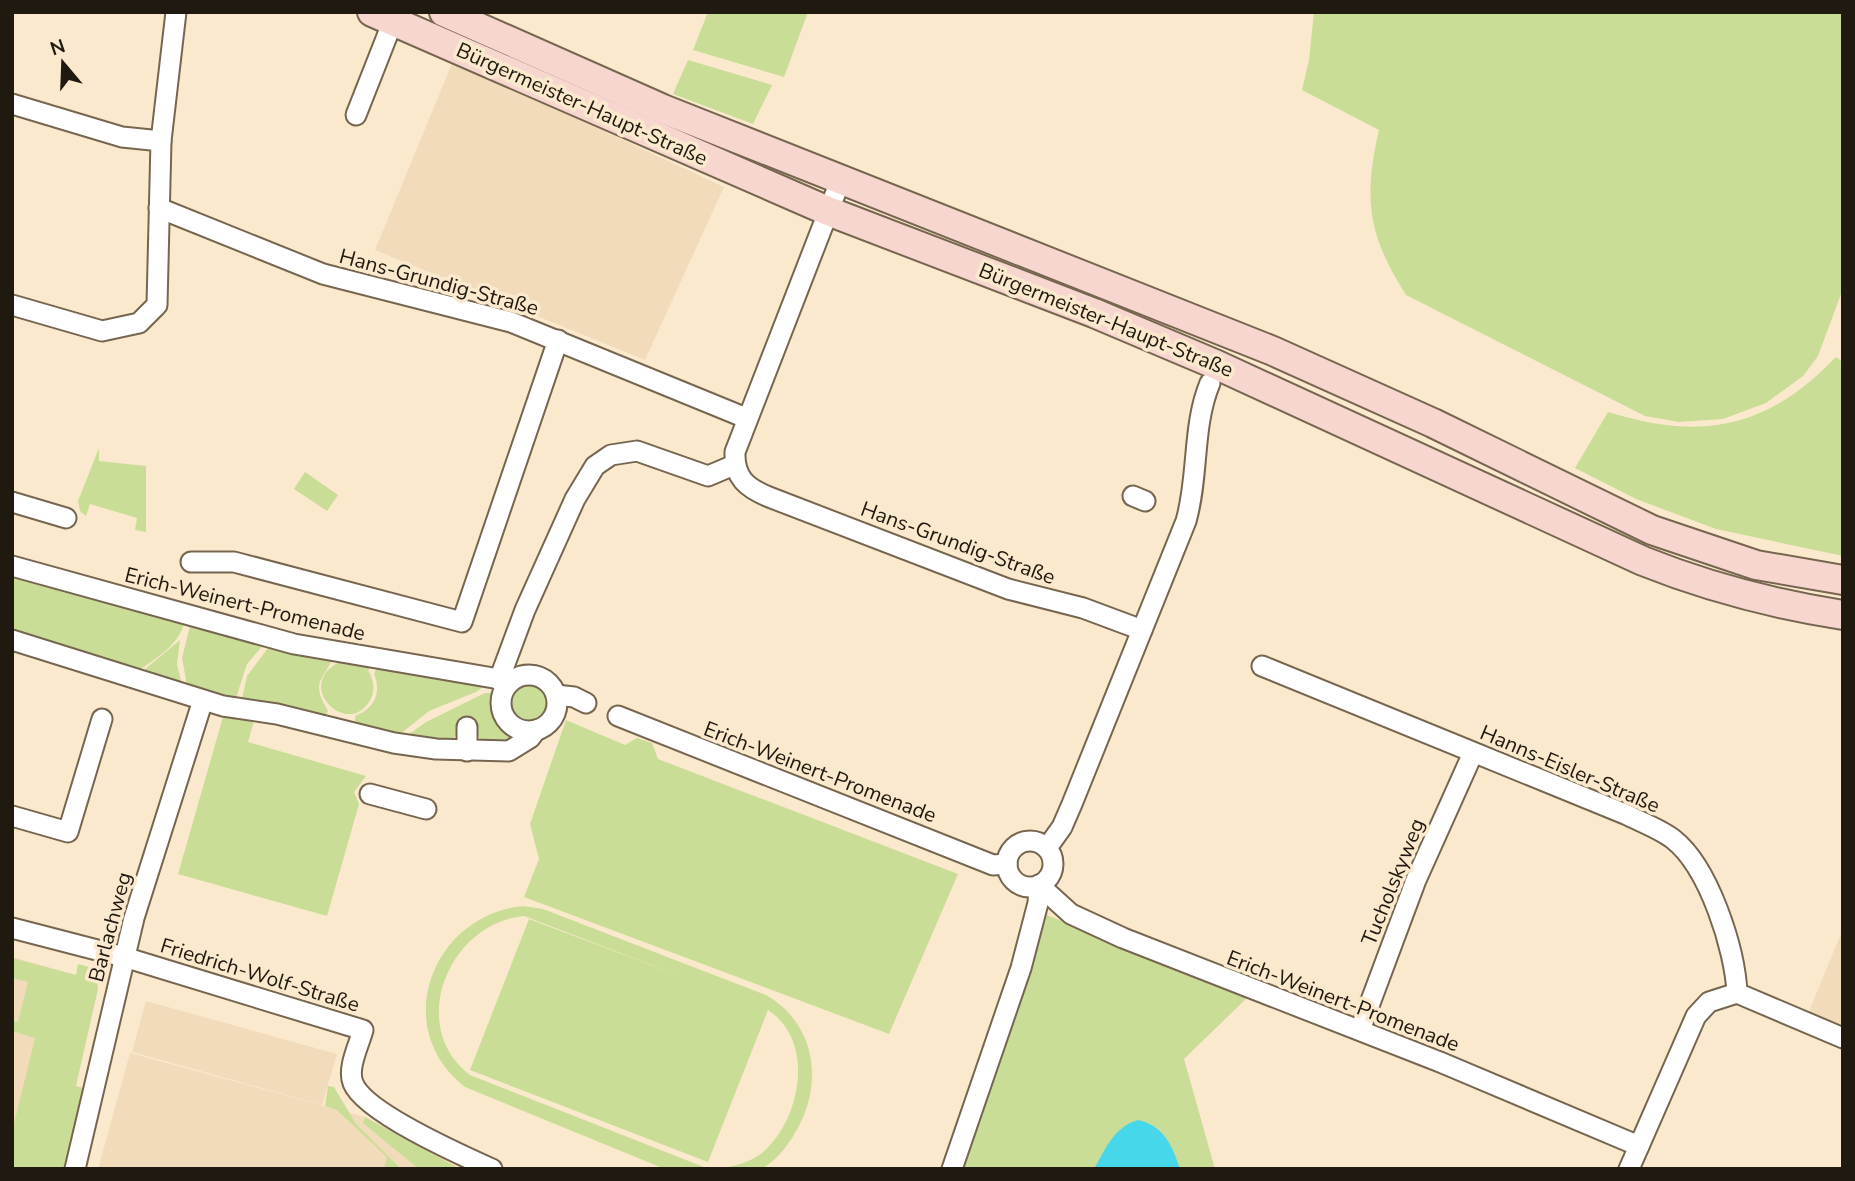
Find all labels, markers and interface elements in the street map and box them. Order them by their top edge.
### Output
north arrow [28,28,98,98]
text: N [47,33,69,62]
street label: Bürgermeister-Haupt-Straße [452,36,712,172]
street label: Hans-Grundig-Straße [336,242,542,322]
street label: Bürgermeister-Haupt-Straße [975,256,1237,384]
street label: Hans-Grundig-Straße [857,495,1059,591]
street label: Erich-Weinert-Promenade [122,561,368,647]
street label: Erich-Weinert-Promenade [700,715,940,829]
street label: Hanns-Eisler-Straße [1476,718,1664,820]
street label: Tucholskyweg [1355,814,1431,950]
street label: Barlachweg [82,869,138,985]
street label: Friedrich-Wolf-Straße [157,931,363,1019]
street label: Erich-Weinert-Promenade [1223,944,1463,1058]

